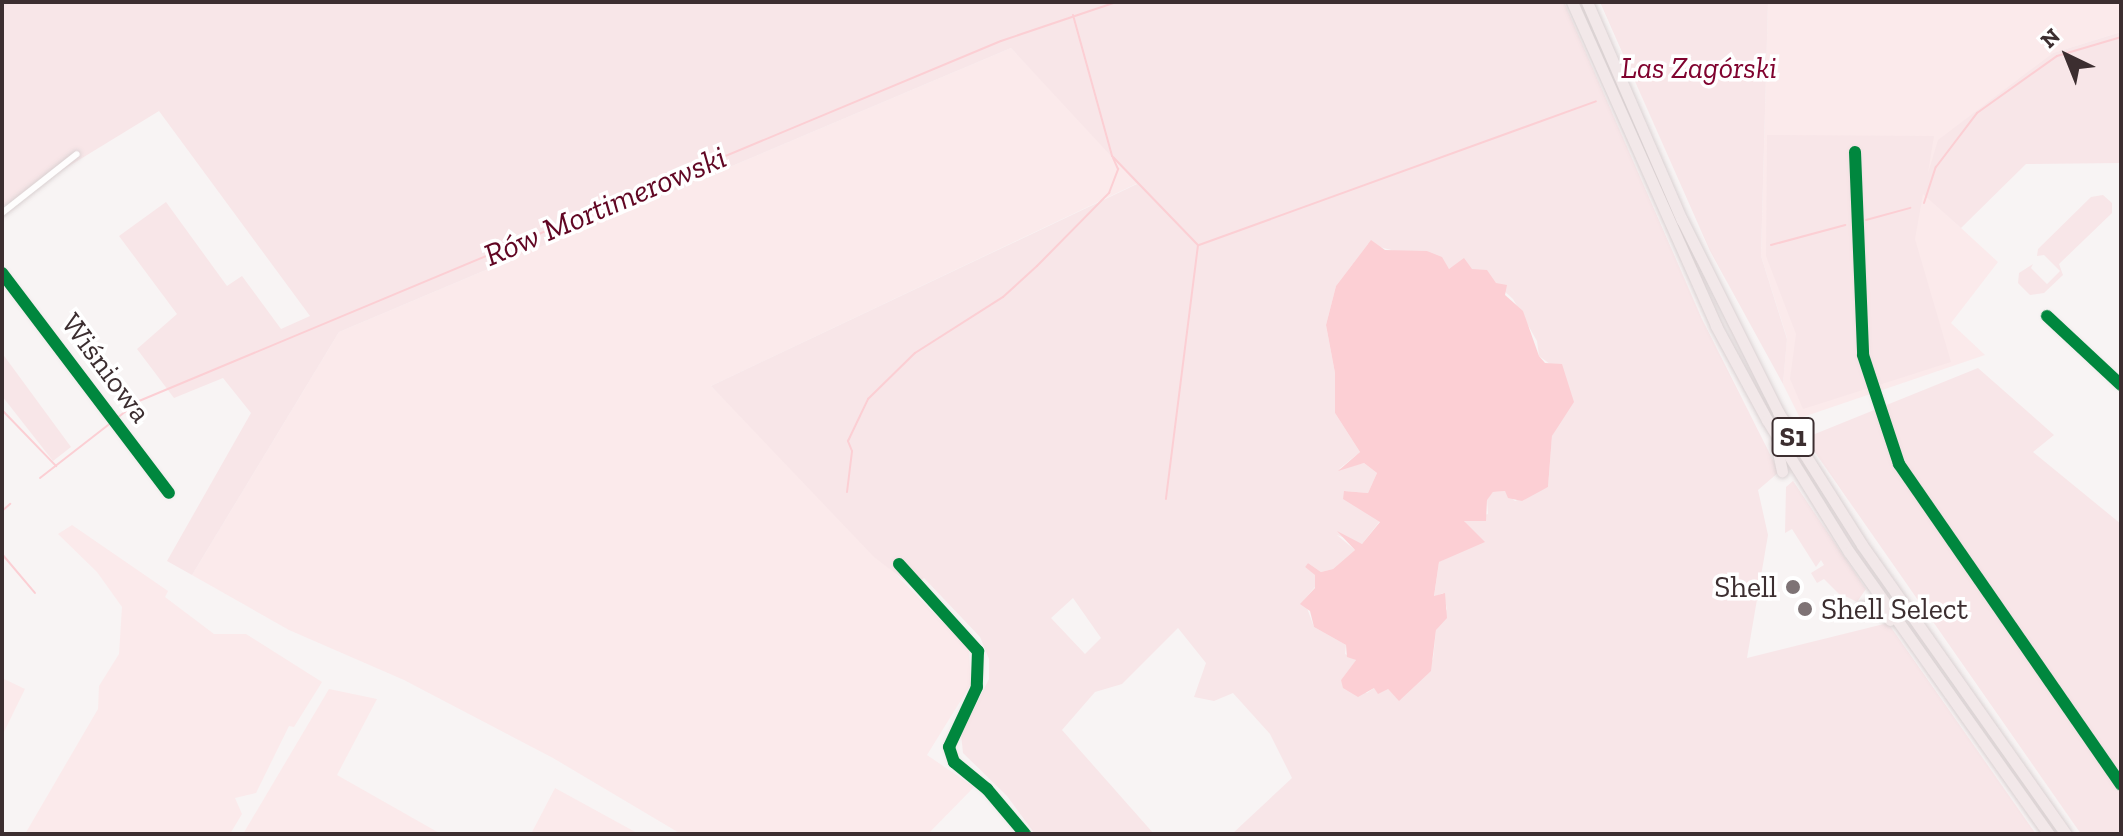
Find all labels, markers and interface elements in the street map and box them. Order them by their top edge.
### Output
north arrow [2027,16,2107,96]
text: N [2035,23,2066,54]
park label: Las Zagórski [1621,50,1777,86]
water label: Rów Mortimerowski [478,138,732,274]
street label: Wiśniowa [53,306,159,430]
road number: S1 [1771,413,1815,461]
place label: Shell [1714,569,1777,605]
marker: Shell [1784,578,1802,596]
place label: Shell Select [1821,591,1968,627]
marker: Shell Select [1796,600,1814,618]

